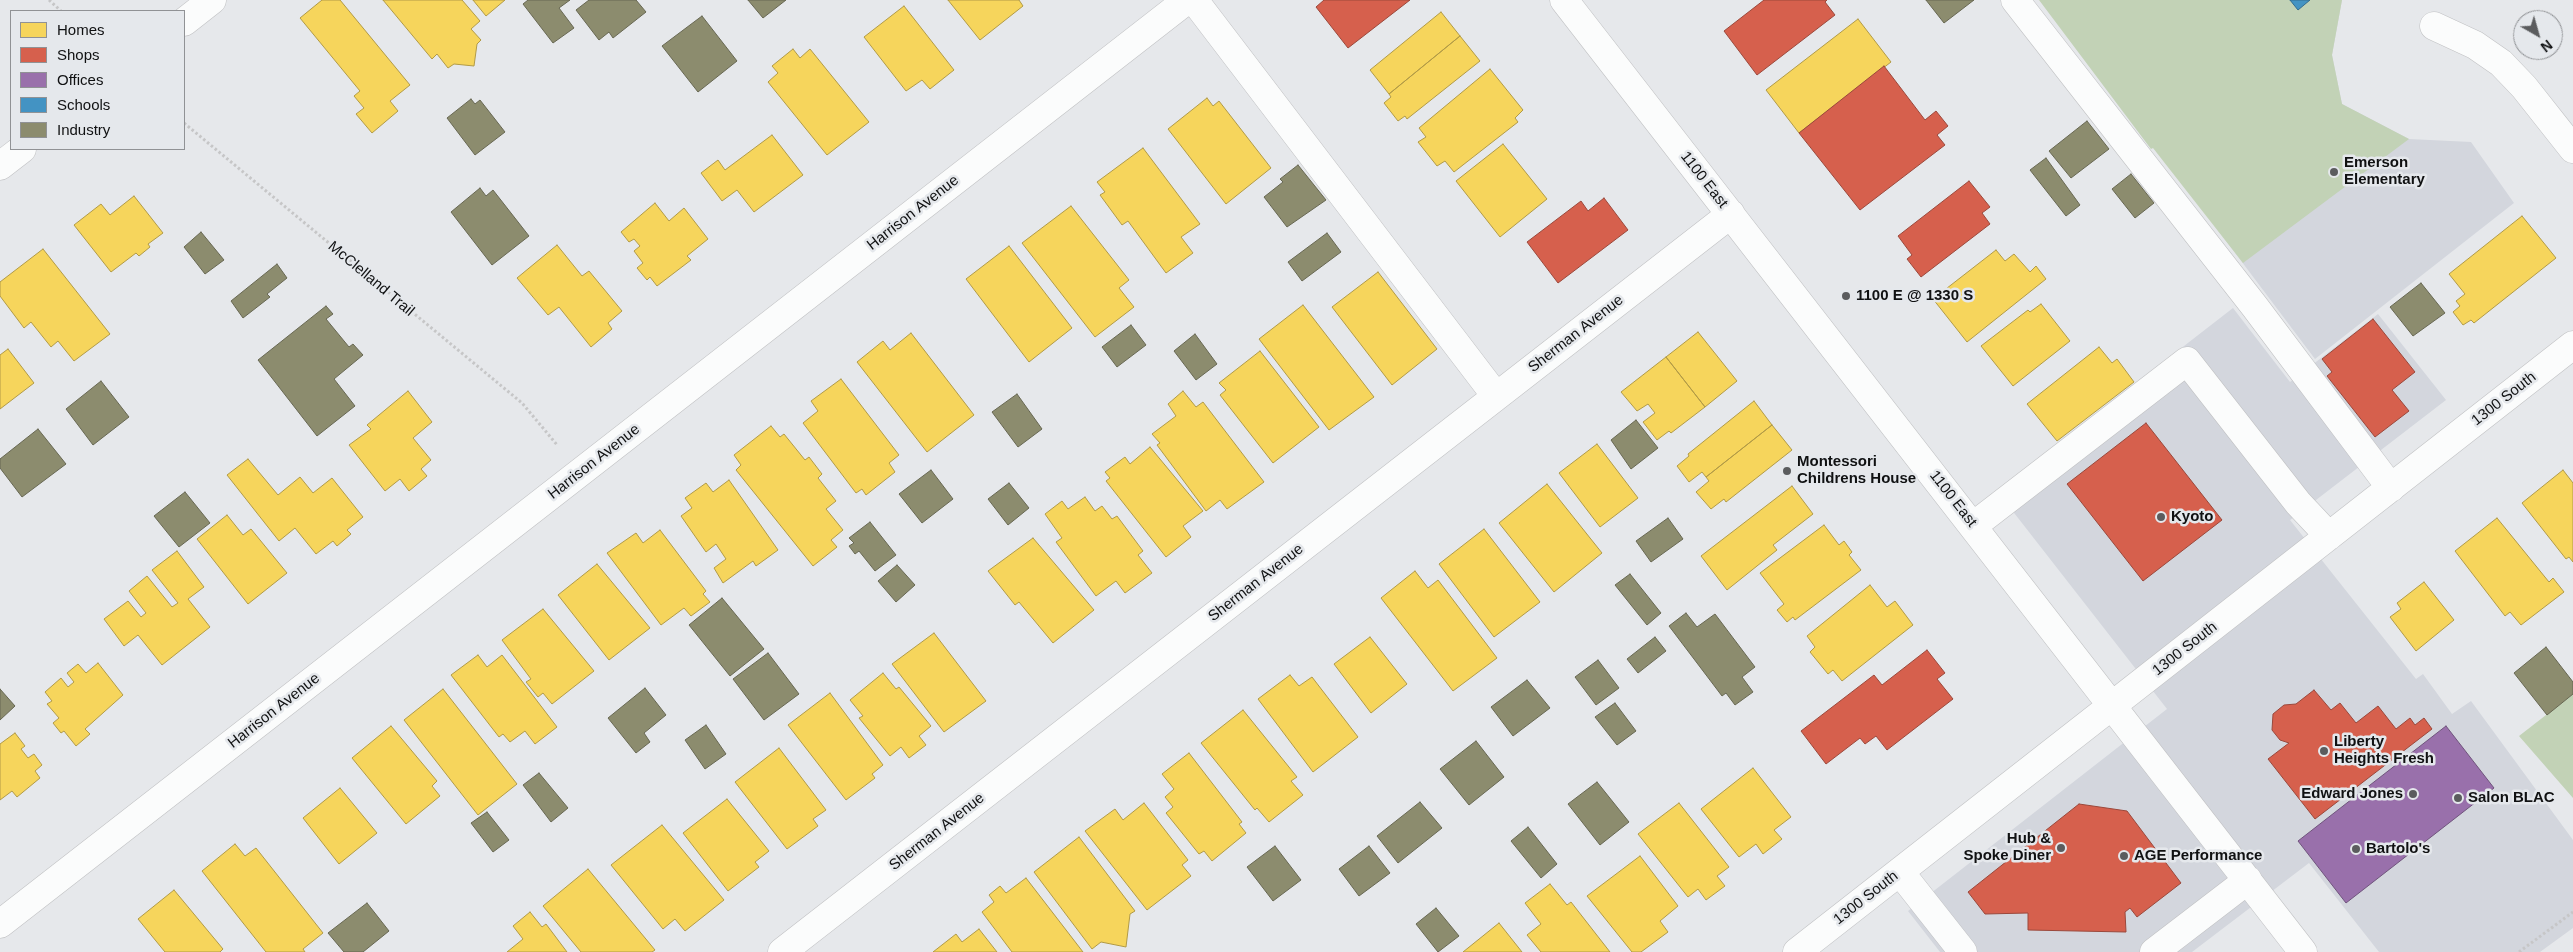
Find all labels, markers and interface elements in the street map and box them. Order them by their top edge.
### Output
legend [10,10,185,150]
north arrow [2513,10,2563,60]
text: Homes [57,21,105,38]
text: N [2538,37,2556,55]
text: Shops [57,46,100,63]
text: Offices [57,71,103,88]
text: Schools [57,96,110,113]
text: Industry [57,121,110,138]
street label: 1100 East [1676,148,1732,212]
place label: Emerson Elementary [2344,154,2425,189]
marker: Emerson Elementary [2328,166,2340,178]
street label: Harrison Avenue [864,172,962,254]
street label: McClelland Trail [324,238,418,320]
place label: 1100 E @ 1330 S [1856,287,1973,305]
marker: 1100 E @ 1330 S [1840,290,1852,302]
street label: Sherman Avenue [1525,291,1627,377]
street label: 1300 South [2468,368,2540,430]
street label: Harrison Avenue [545,421,643,503]
place label: Montessori Childrens House [1797,453,1916,488]
marker: Montessori Childrens House [1781,465,1793,477]
street label: 1100 East [1925,467,1981,531]
place label: Kyoto [2171,508,2213,526]
marker: Kyoto [2155,511,2167,523]
street label: Sherman Avenue [1205,540,1307,626]
street label: 1300 South [2149,618,2221,680]
street label: Harrison Avenue [225,670,323,752]
place label: Liberty Heights Fresh [2334,733,2434,768]
marker: Liberty Heights Fresh [2318,745,2330,757]
place label: Edward Jones [2301,785,2403,803]
marker: Edward Jones [2407,788,2419,800]
street label: Sherman Avenue [886,789,988,875]
place label: Salon BLAC [2468,789,2555,807]
marker: Salon BLAC [2452,792,2464,804]
place label: Hub & Spoke Diner [1963,830,2051,865]
place label: Bartolo's [2366,840,2430,858]
marker: Hub & Spoke Diner [2055,842,2067,854]
marker: Bartolo's [2350,843,2362,855]
place label: AGE Performance [2134,847,2262,865]
marker: AGE Performance [2118,850,2130,862]
street label: 1300 South [1830,867,1902,929]

